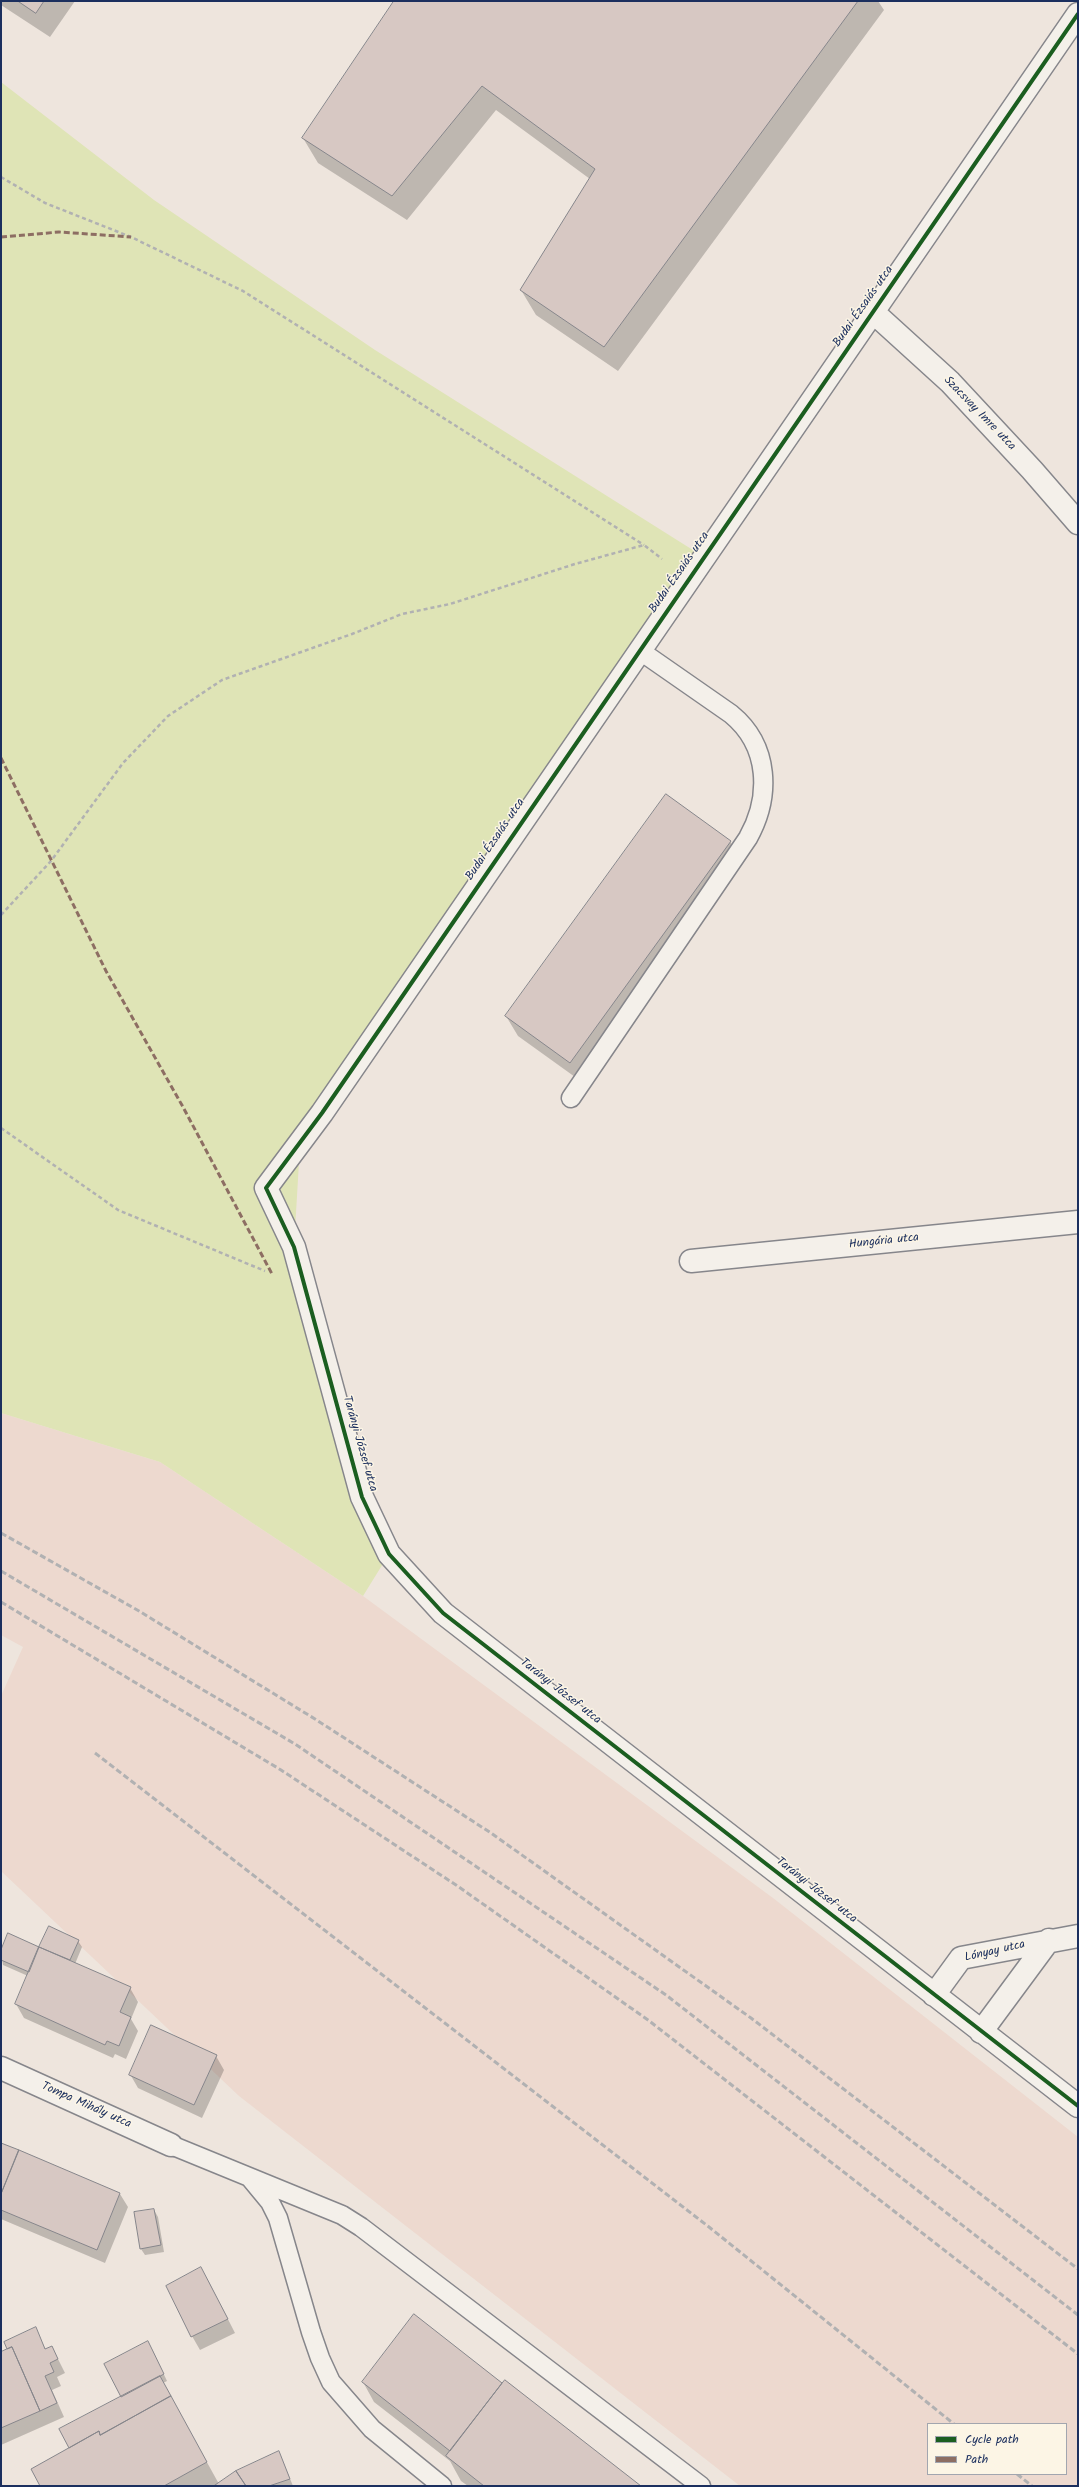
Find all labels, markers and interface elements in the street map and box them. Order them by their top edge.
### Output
street label: Budai Ézsaiás utca [831,264,897,350]
street label: Szacsvay Imre utca [940,374,1018,454]
street label: Budai Ézsaiás utca [647,530,713,616]
street label: Budai Ézsaiás utca [463,796,529,884]
street label: Hungária utca [848,1231,920,1253]
street label: Tarányi József utca [338,1394,380,1494]
street label: Tarányi József utca [517,1656,603,1728]
street label: Tarányi József utca [773,1855,859,1927]
street label: Lónyay utca [963,1938,1027,1966]
street label: Tompa Mihály utca [39,2080,133,2132]
legend [927,2423,1067,2475]
text: Cycle path [965,2430,1019,2449]
text: Path [965,2450,988,2469]

